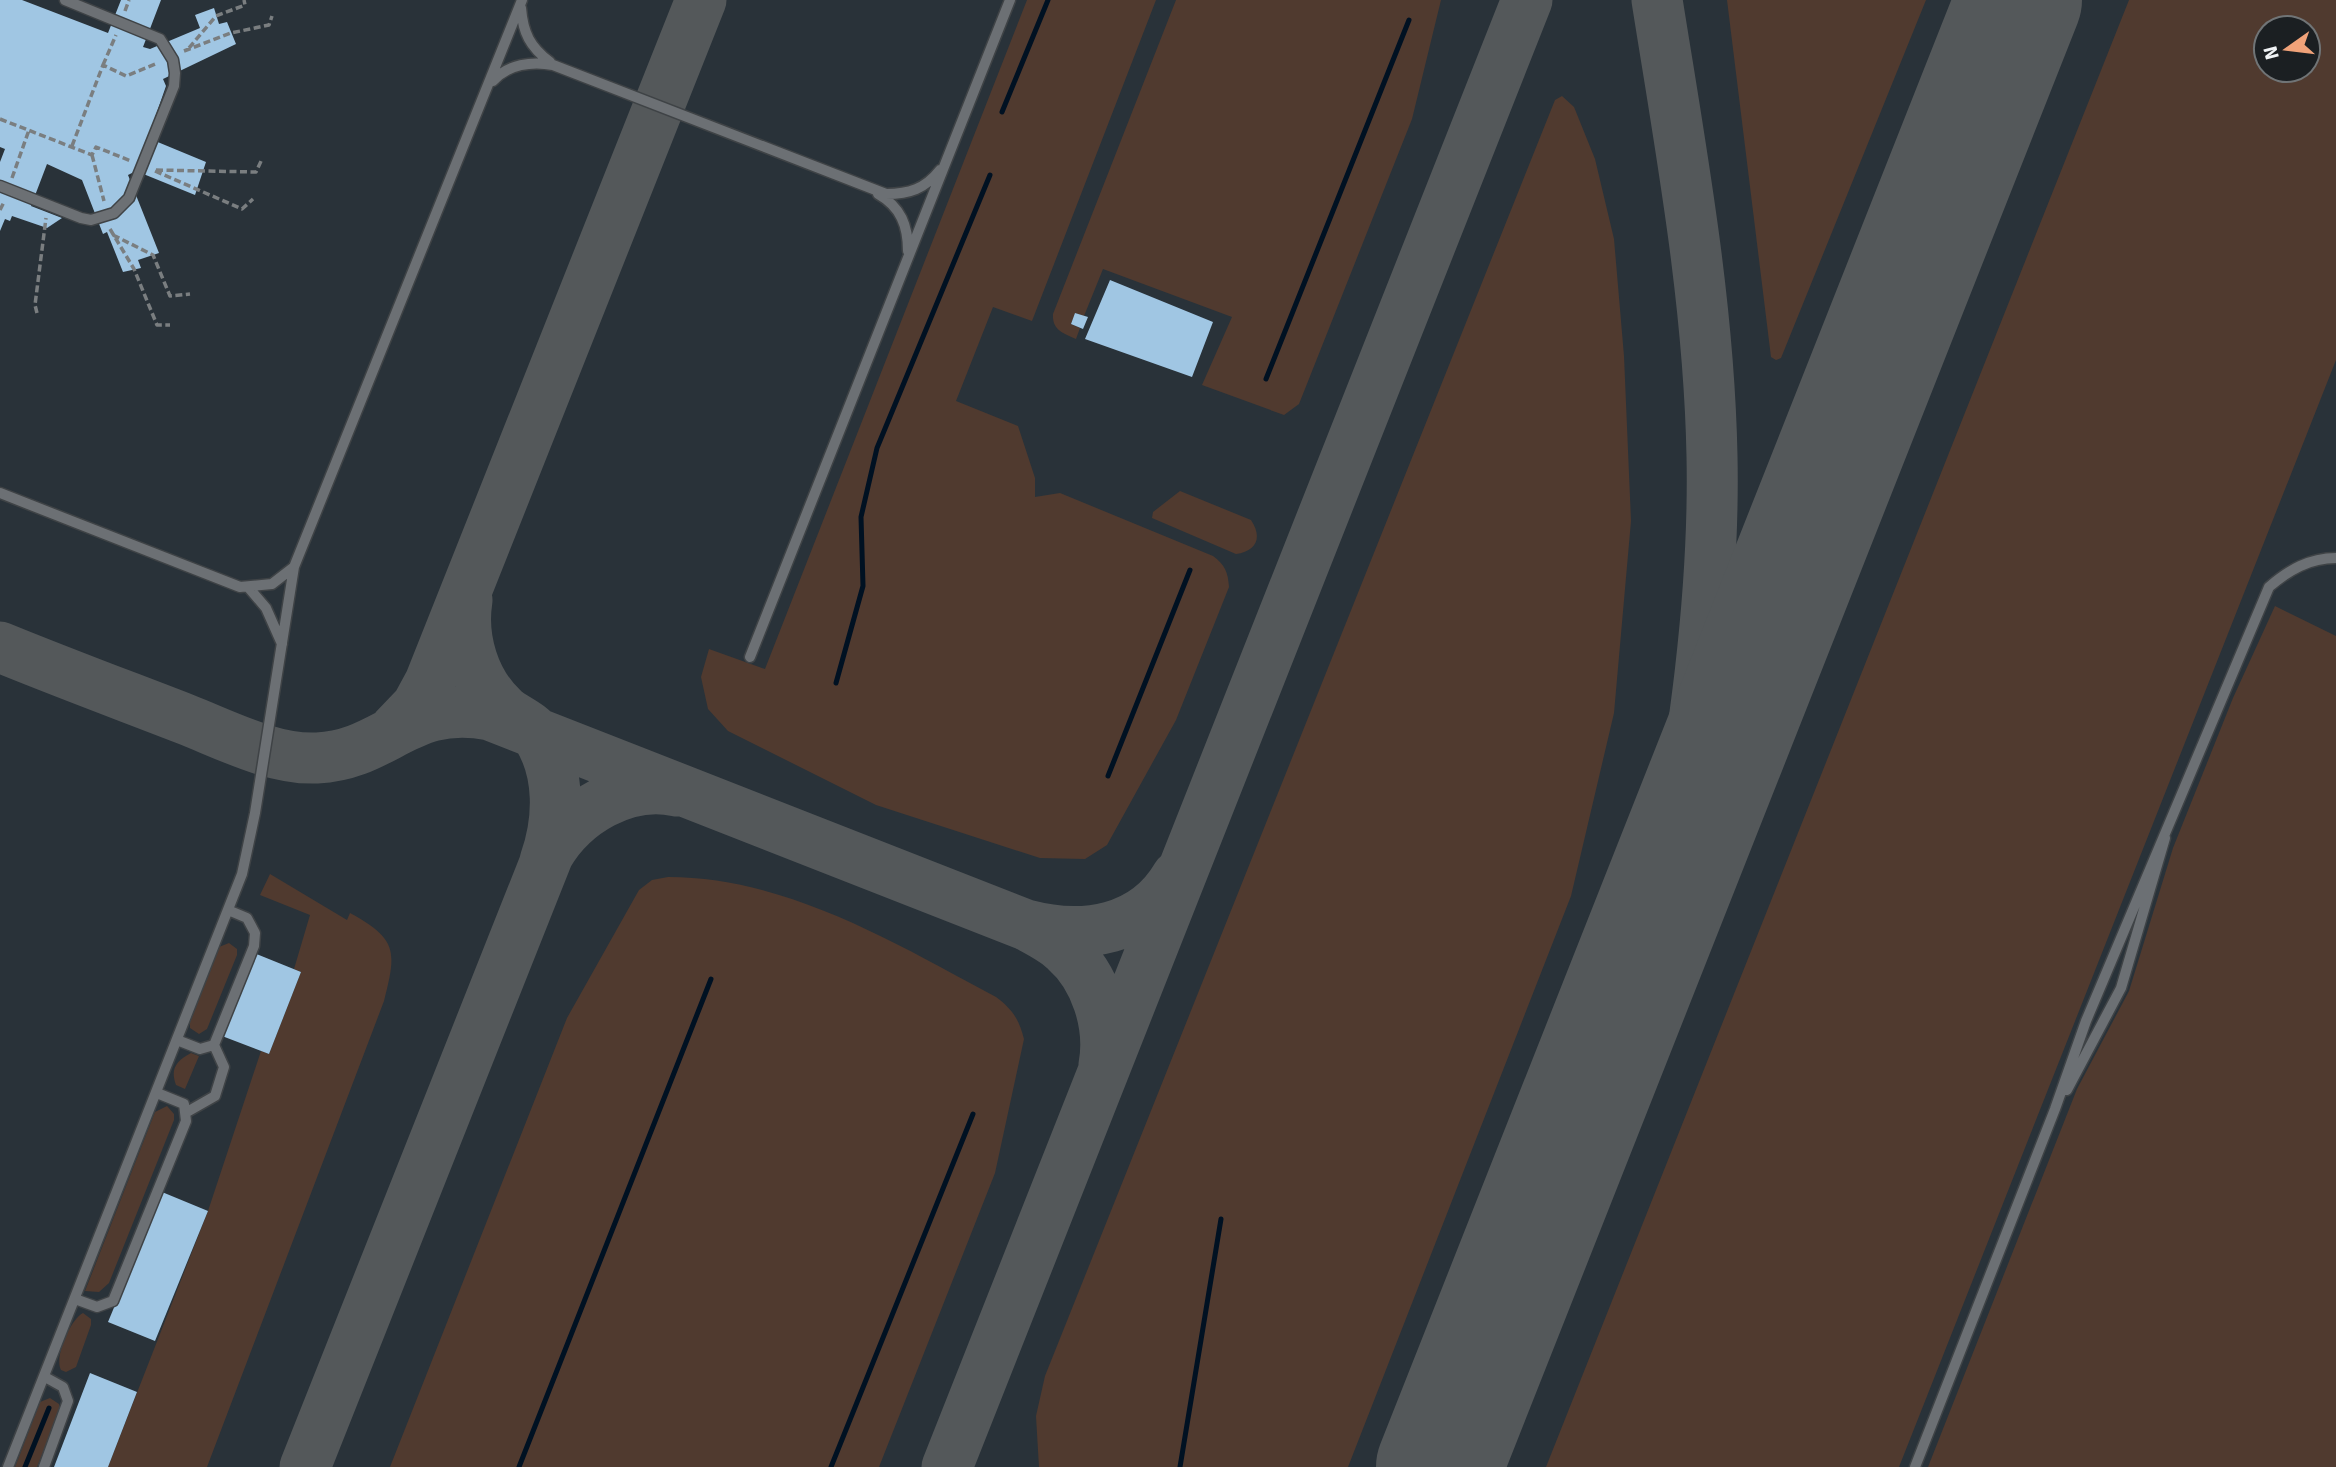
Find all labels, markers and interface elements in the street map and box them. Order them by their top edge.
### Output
north arrow [2252,14,2322,84]
text: N [2258,44,2285,62]

